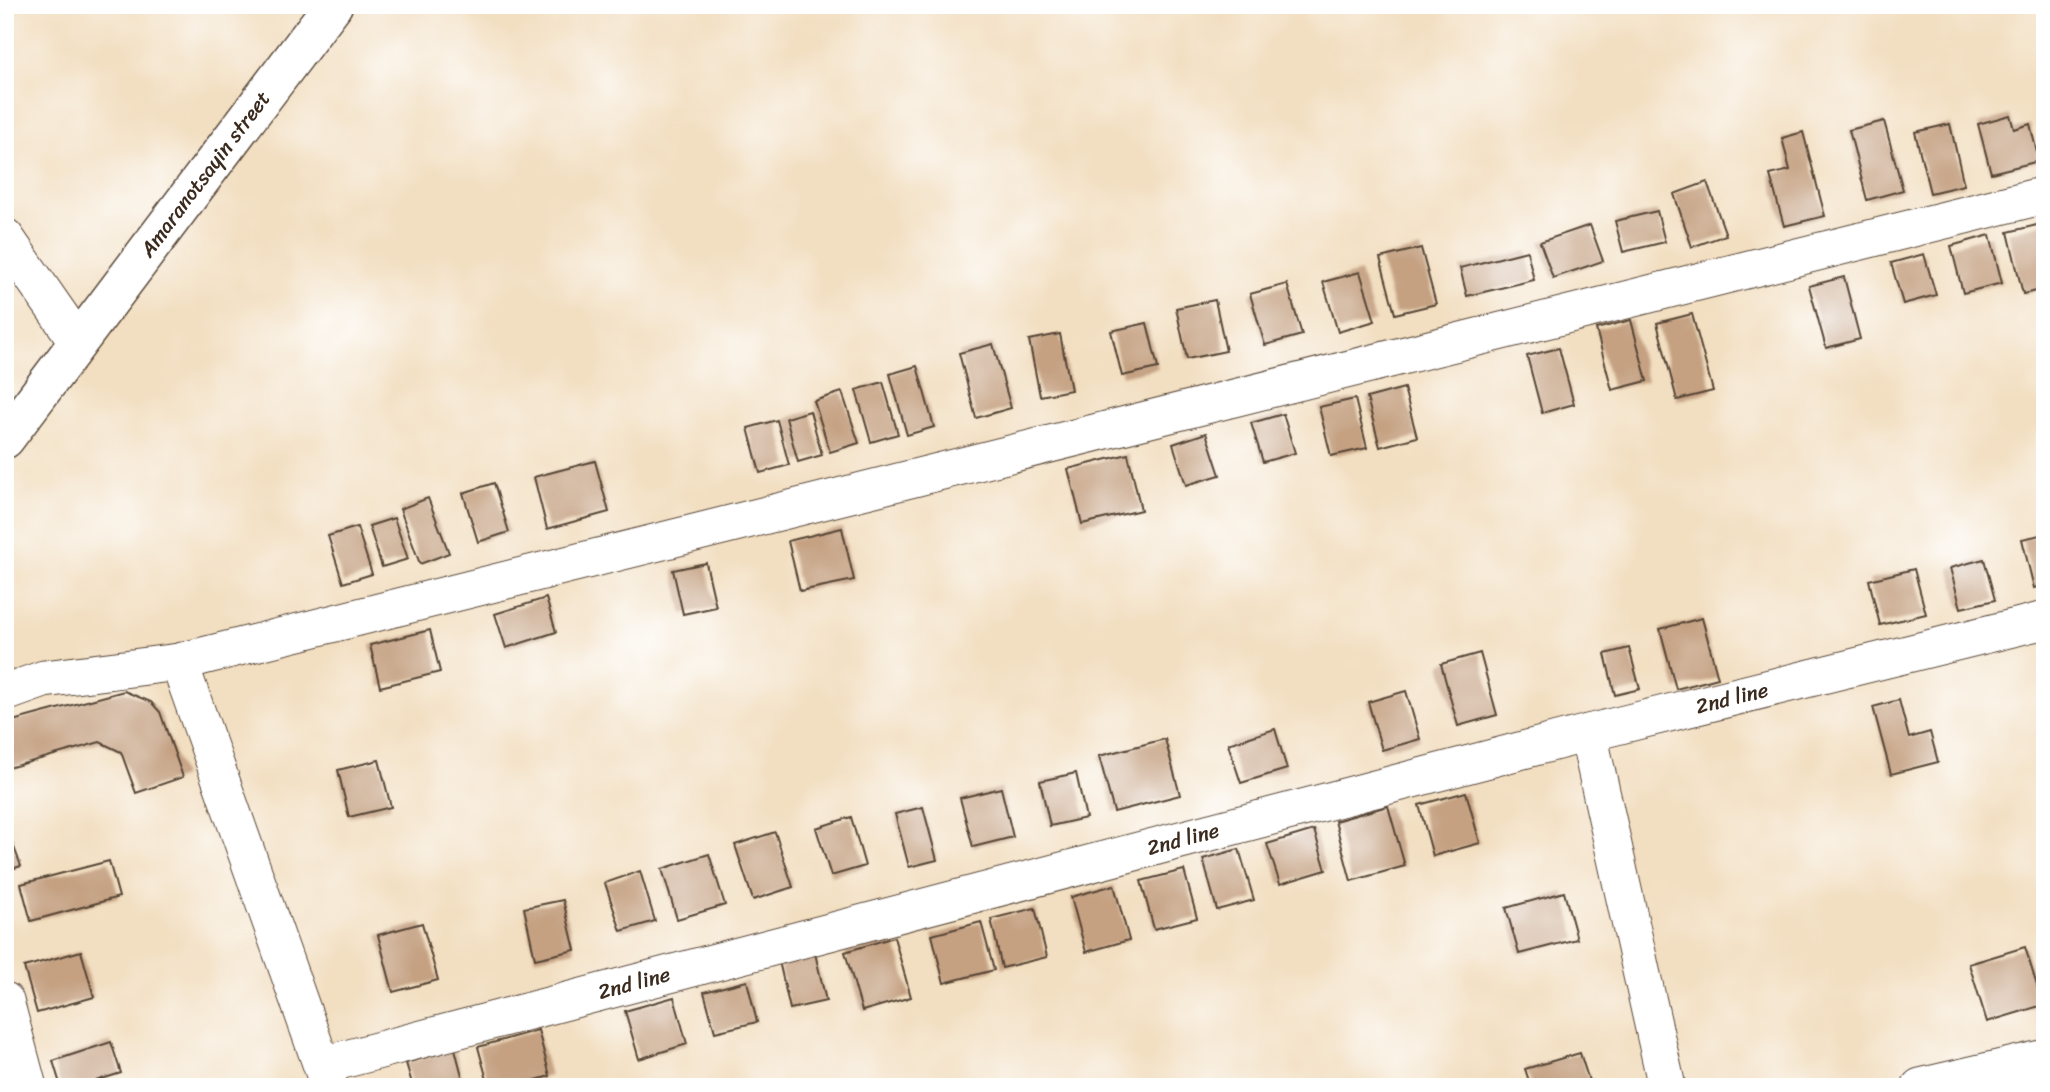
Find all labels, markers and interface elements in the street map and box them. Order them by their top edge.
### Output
street label: Amaranotsayin street [129,82,281,266]
street label: 2nd line [1692,671,1773,725]
street label: 2nd line [1142,811,1224,867]
street label: 2nd line [593,955,675,1011]

